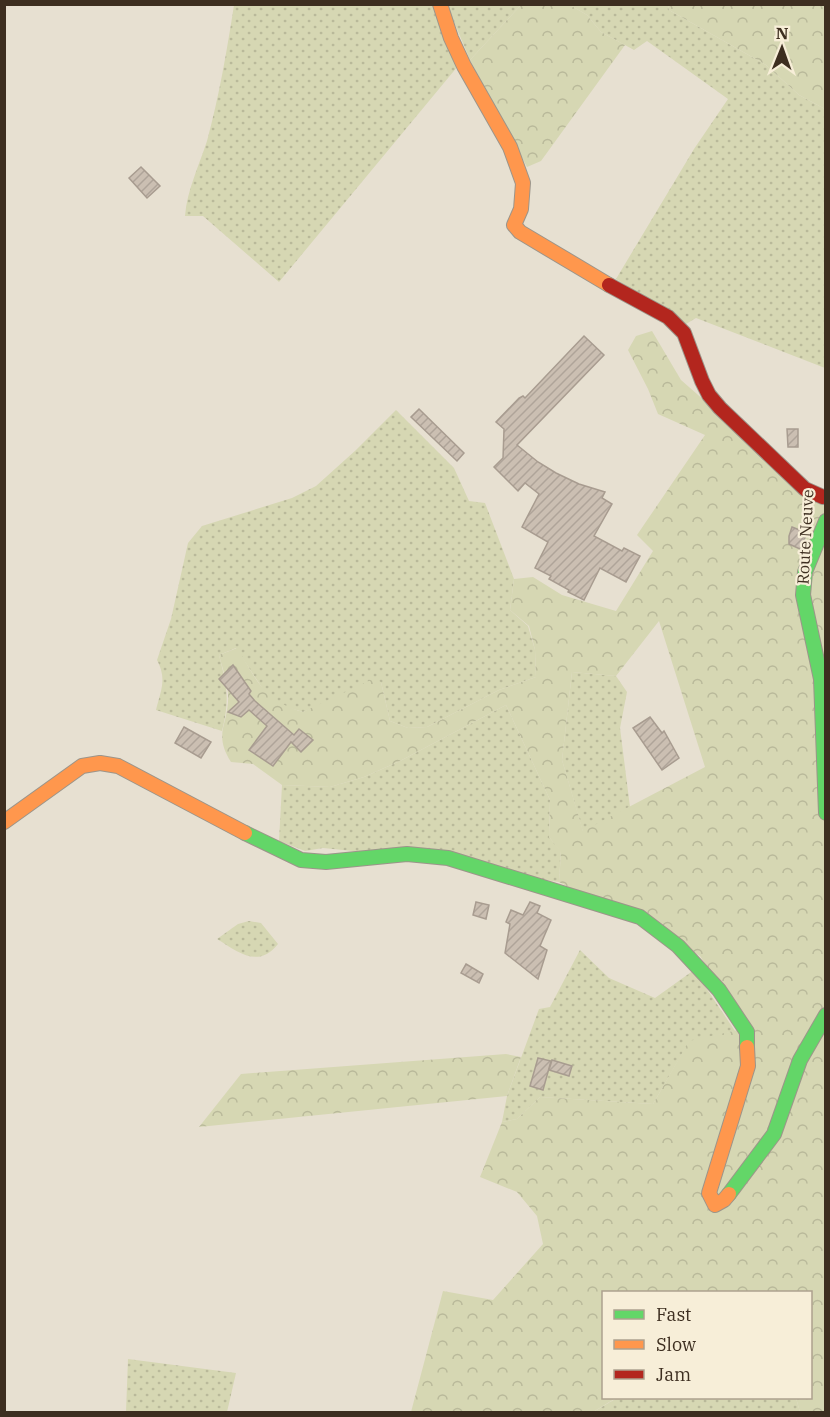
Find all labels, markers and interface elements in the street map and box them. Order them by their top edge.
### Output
north arrow [752,18,812,78]
text: N [776,23,789,43]
street label: Route Neuve [793,489,817,585]
legend [602,1291,812,1399]
text: Fast [656,1303,691,1326]
text: Slow [656,1333,696,1356]
text: Jam [656,1363,691,1386]

